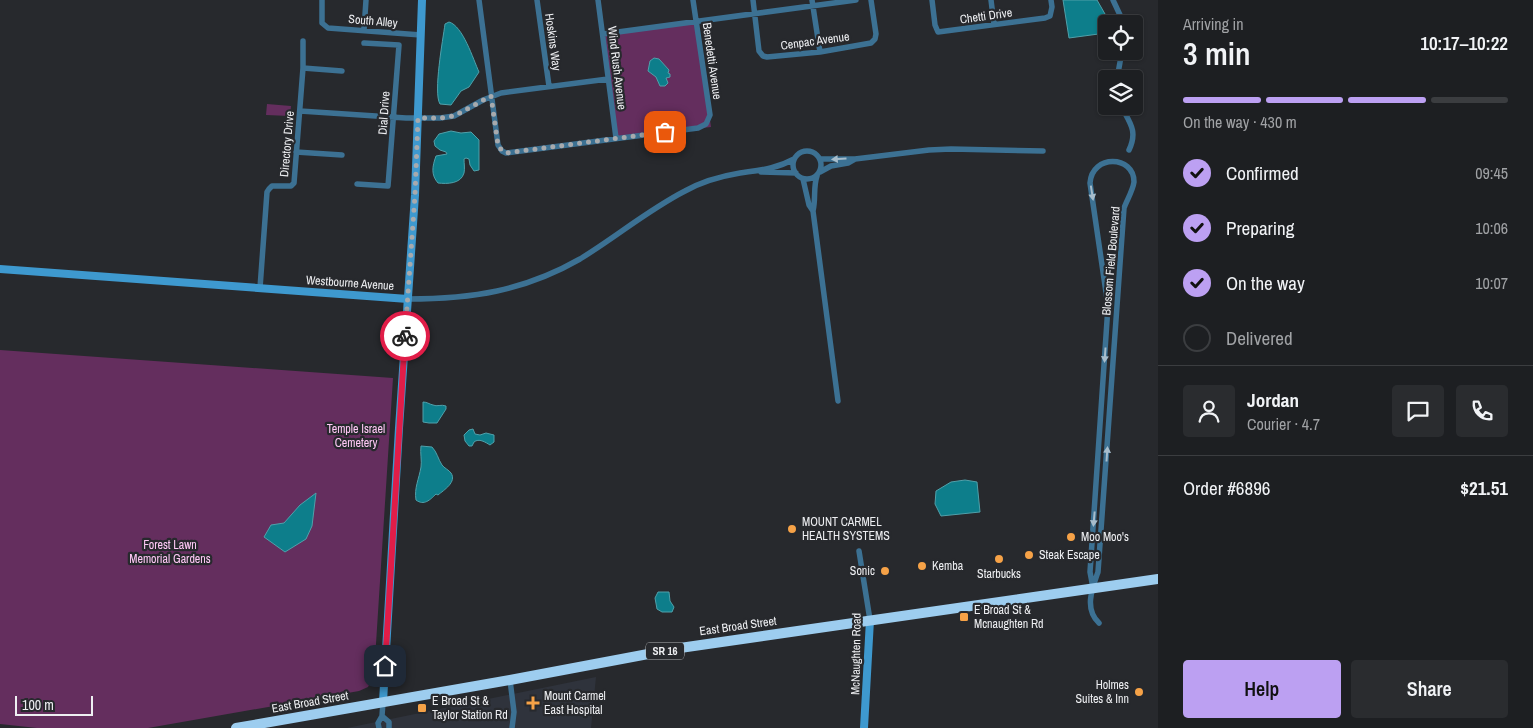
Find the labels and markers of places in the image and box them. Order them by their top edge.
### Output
pin [644,111,686,153]
place label: MOUNT CARMEL HEALTH SYSTEMS [802,514,890,544]
marker: MOUNT CARMEL HEALTH SYSTEMS [786,523,798,535]
place label: Moo Moo's [1081,529,1129,545]
marker: Moo Moo's [1065,531,1077,543]
place label: Steak Escape [1039,547,1100,563]
marker: Steak Escape [1023,549,1035,561]
marker: Starbucks [993,553,1005,565]
place label: Kemba [932,558,964,574]
marker: Kemba [916,560,928,572]
place label: Sonic [850,563,875,579]
marker: Sonic [879,565,891,577]
place label: Starbucks [977,566,1021,582]
place label: E Broad St & Mcnaughten Rd [974,602,1043,632]
marker: E Broad St & Mcnaughten Rd [958,611,970,623]
pin [364,645,406,687]
place label: Holmes Suites & Inn [1075,677,1129,707]
marker: Holmes Suites & Inn [1133,686,1145,698]
place label: Mount Carmel East Hospital [544,688,606,718]
place label: E Broad St & Taylor Station Rd [432,693,508,723]
marker: Mount Carmel East Hospital [526,696,540,710]
marker: E Broad St & Taylor Station Rd [416,702,428,714]

